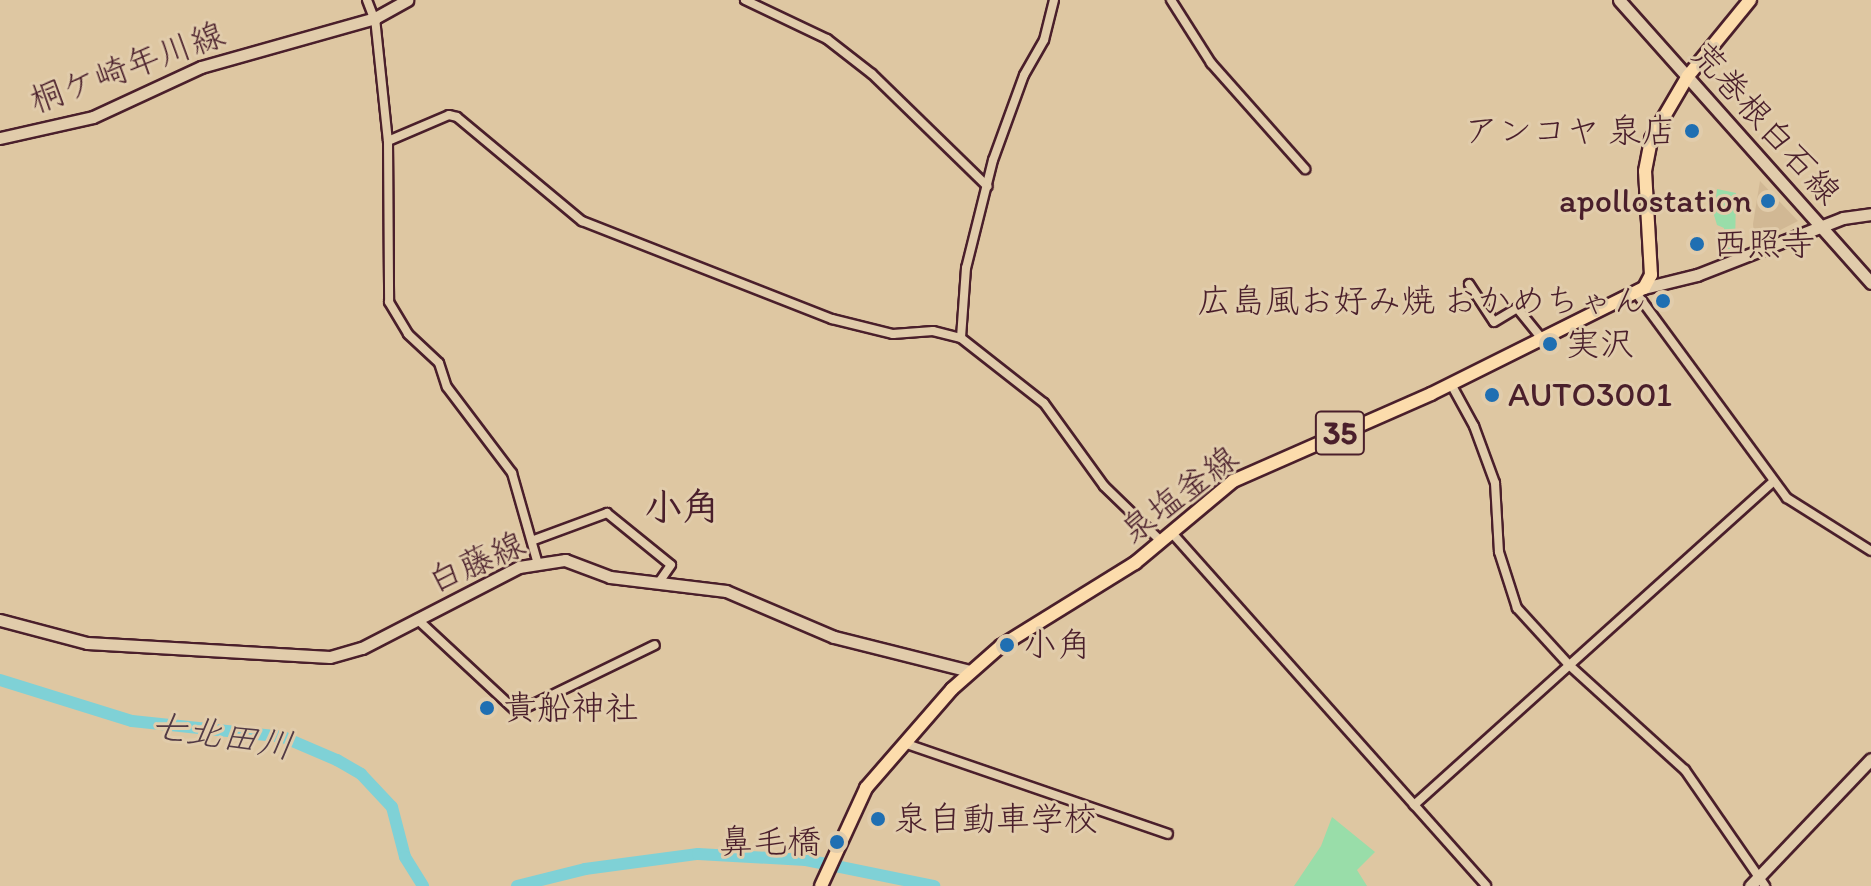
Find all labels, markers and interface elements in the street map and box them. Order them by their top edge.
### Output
street label: 桐ケ崎年川線 [24,13,230,121]
street label: 荒巻根白石線 [1683,34,1849,212]
place label: アンコヤ 泉店 [1464,111,1676,151]
marker: アンコヤ 泉店 [1683,122,1701,140]
place label: apollostation [1559,181,1752,221]
marker: apollostation [1759,192,1777,210]
place label: 西照寺 [1713,224,1815,264]
marker: 西照寺 [1688,235,1706,253]
place label: 広島風お好み焼 おかめちゃん [1197,281,1647,321]
marker: 広島風お好み焼 おかめちゃん [1654,292,1672,310]
place label: 実沢 [1566,324,1634,364]
marker: 実沢 [1541,335,1559,353]
place label: AUTO3001 [1508,375,1672,415]
marker: AUTO3001 [1483,386,1501,404]
road number: 35 [1314,405,1366,461]
street label: 泉塩釜線 [1112,437,1246,551]
district label: 小角 [644,485,720,531]
street label: 白藤線 [421,523,531,601]
place label: 小角 [1023,625,1091,665]
marker: 小角 [998,636,1016,654]
place label: 貴船神社 [503,688,639,728]
marker: 貴船神社 [478,699,496,717]
water label: 七北田川 [148,702,296,768]
place label: 泉自動車学校 [894,799,1098,839]
marker: 泉自動車学校 [869,810,887,828]
place label: 鼻毛橋 [719,822,821,862]
marker: 鼻毛橋 [828,833,846,851]

